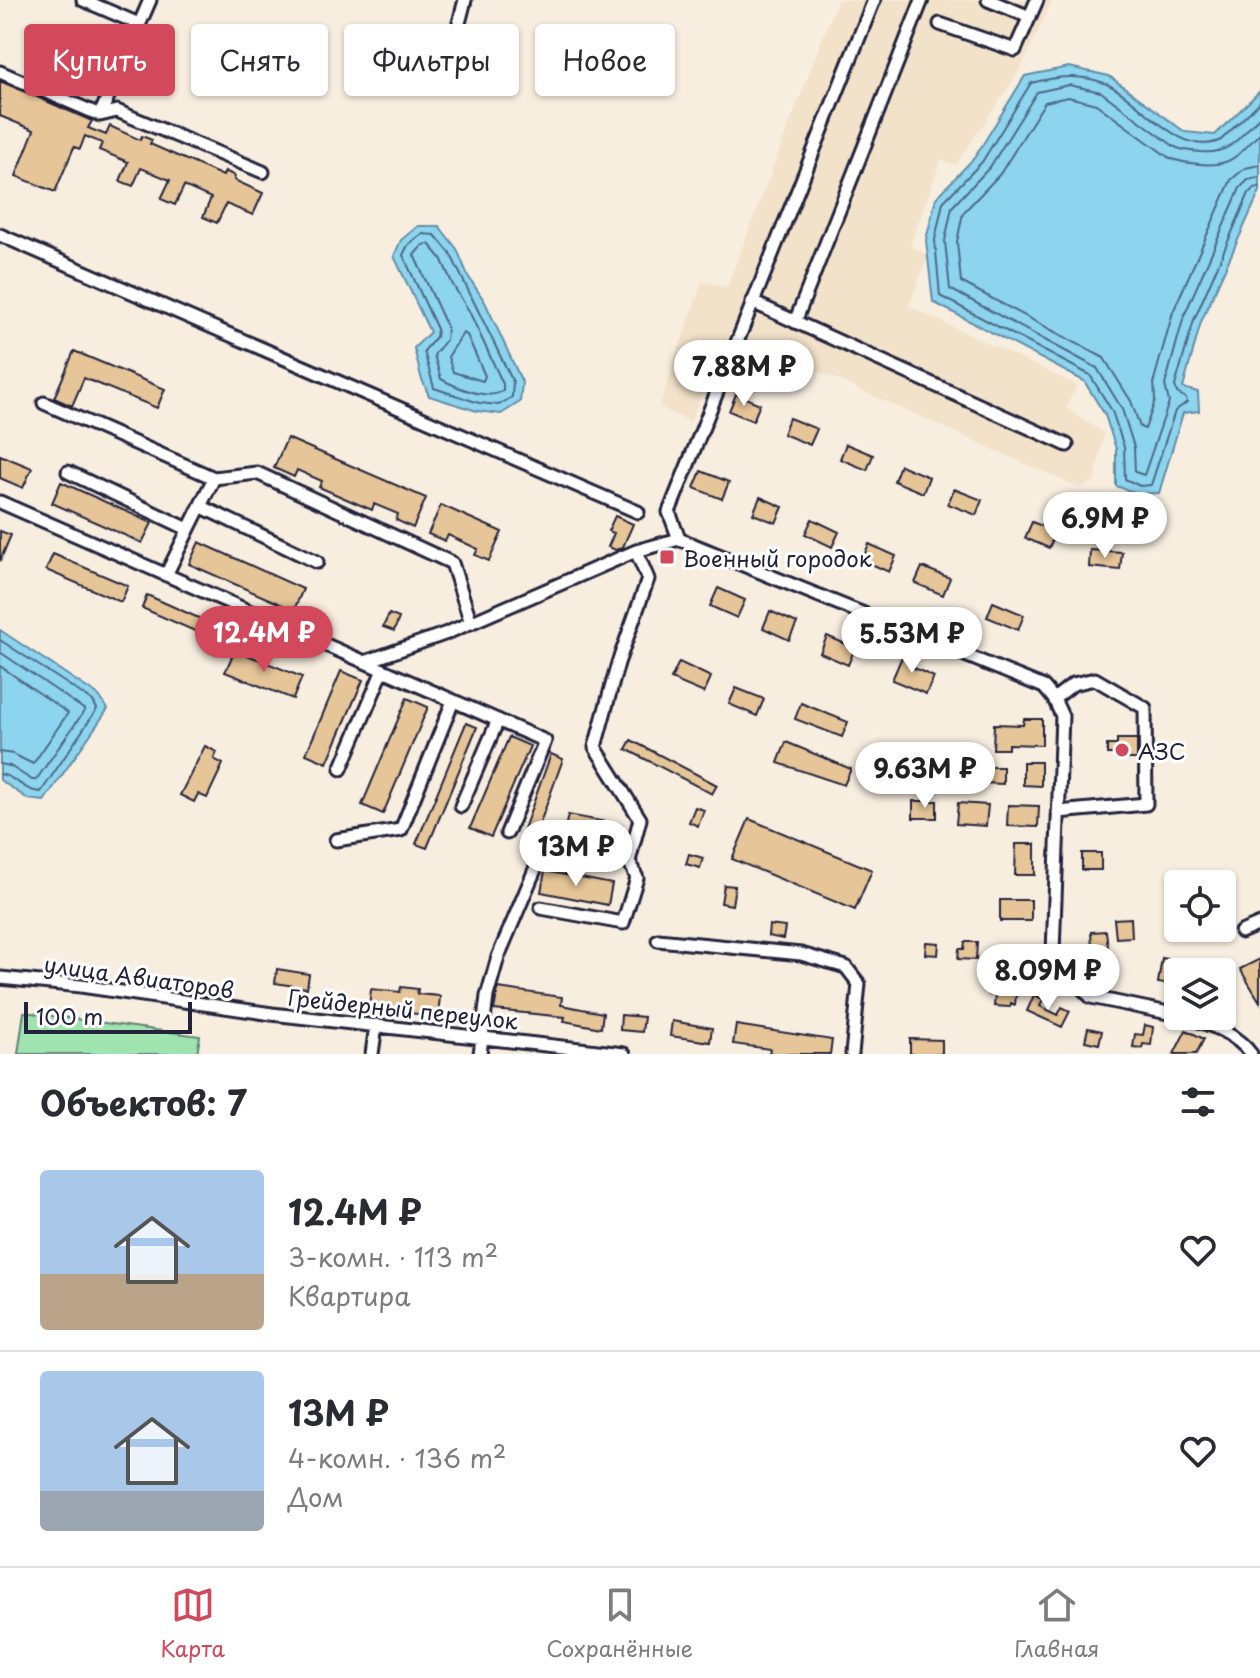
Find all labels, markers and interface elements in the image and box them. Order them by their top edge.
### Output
chip: Купить [24,24,175,96]
chip: Снять [191,24,328,96]
chip: Фильтры [344,24,519,96]
chip: Новое [535,24,675,96]
pin: 7.88M ₽ [670,340,818,408]
text: 7.88M ₽ [692,346,796,385]
pin: 6.9M ₽ [1040,492,1170,560]
text: 6.9M ₽ [1061,498,1149,537]
place label: Военный городок [683,541,873,574]
marker: Военный городок [658,548,676,566]
pin: 12.4M ₽ [190,606,338,674]
pin: 5.53M ₽ [838,607,986,675]
text: 12.4M ₽ [213,612,315,651]
text: 5.53M ₽ [859,613,965,652]
place label: АЗС [1138,734,1186,767]
marker: АЗС [1113,741,1131,759]
pin: 9.63M ₽ [851,742,999,810]
text: 9.63M ₽ [873,748,977,787]
pin: 13M ₽ [520,820,632,888]
text: 13M ₽ [537,826,615,865]
map controls [1164,870,1236,1030]
button: locate [1164,870,1236,942]
pin: 8.09M ₽ [974,944,1122,1012]
street label: улица Авиаторов [42,946,236,1006]
text: 8.09M ₽ [995,950,1101,989]
button: layers [1164,958,1236,1030]
street label: Грейдерный переулок [286,980,521,1037]
scale bar [24,998,192,1034]
text: 100 m [36,999,103,1032]
text: Объектов: 7 [40,1076,247,1128]
icon: filters [1176,1080,1220,1124]
text: 12.4M ₽ [288,1185,422,1237]
icon: home [104,1202,200,1298]
icon: heart [1176,1228,1220,1272]
text: 3-комн. · 113 m² [288,1237,498,1276]
text: Квартира [288,1276,411,1315]
text: 13M ₽ [288,1386,389,1438]
icon: home [104,1403,200,1499]
icon: heart [1176,1429,1220,1473]
text: 4-комн. · 136 m² [288,1438,506,1477]
text: Дом [288,1477,344,1516]
tab: Карта [161,1583,225,1664]
tab: Сохранённые [546,1583,693,1664]
tab: Главная [1014,1583,1099,1664]

